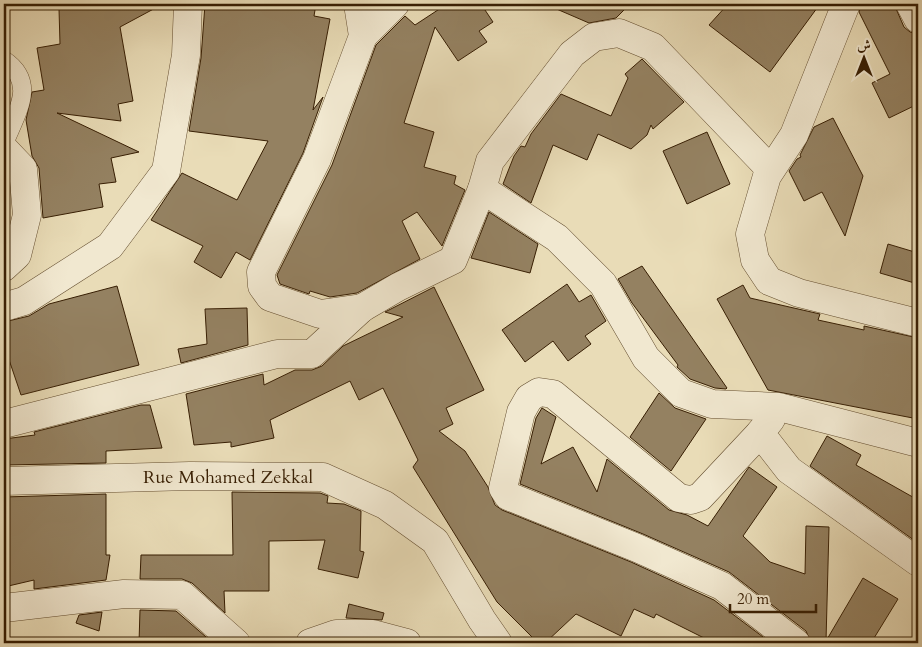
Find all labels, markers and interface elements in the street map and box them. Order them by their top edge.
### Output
north arrow [840,32,890,82]
text: ش [857,36,871,55]
street label: Rue Mohamed Zekkal [143,465,313,490]
scale bar [730,582,816,614]
text: 20 m [737,589,769,609]

